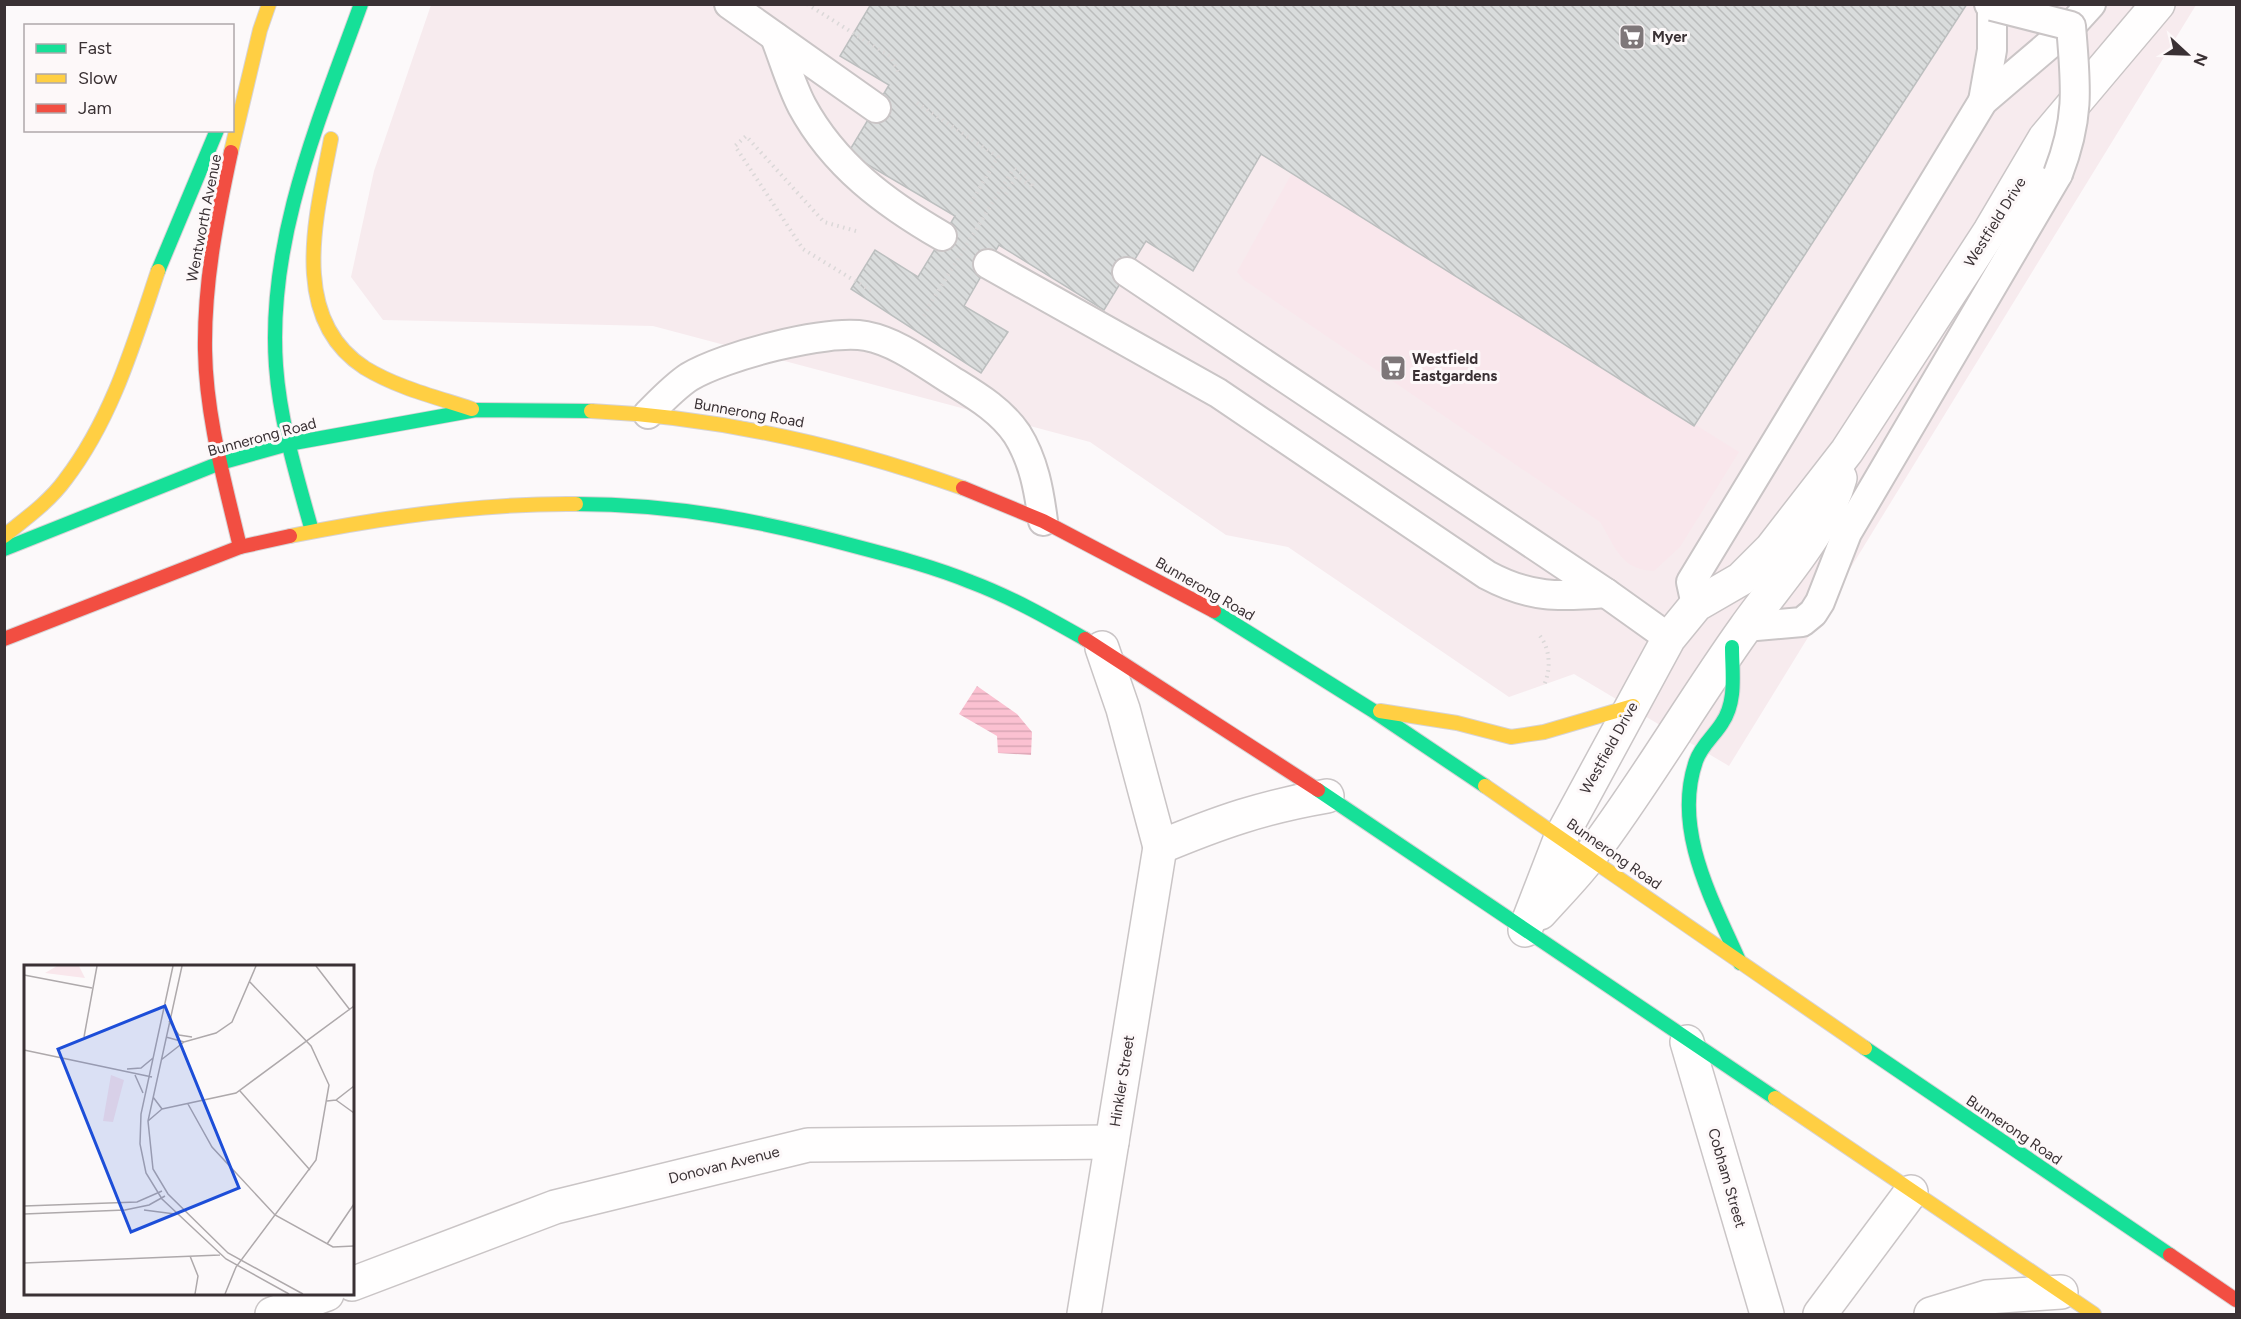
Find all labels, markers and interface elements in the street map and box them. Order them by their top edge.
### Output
supermarket icon: Myer [1617,22,1647,52]
legend [24,24,234,132]
north arrow [2157,24,2217,84]
place label: Myer [1652,28,1688,46]
text: Fast [78,37,112,59]
text: N [2189,50,2212,69]
text: Slow [78,67,117,89]
text: Jam [78,97,112,119]
street label: Wentworth Avenue [183,153,225,283]
street label: Westfield Drive [1960,174,2030,270]
place label: Westfield Eastgardens [1412,350,1497,385]
supermarket icon: Westfield Eastgardens [1378,353,1408,383]
street label: Bunnerong Road [692,394,806,432]
street label: Bunnerong Road [206,414,318,460]
street label: Bunnerong Road [1152,553,1258,625]
street label: Westfield Drive [1576,699,1642,797]
street label: Bunnerong Road [1563,815,1665,893]
inset map [24,965,354,1295]
street label: Hinkler Street [1106,1034,1138,1128]
street label: Bunnerong Road [1963,1091,2065,1169]
street label: Cobham Street [1704,1126,1750,1230]
street label: Donovan Avenue [667,1142,781,1188]

